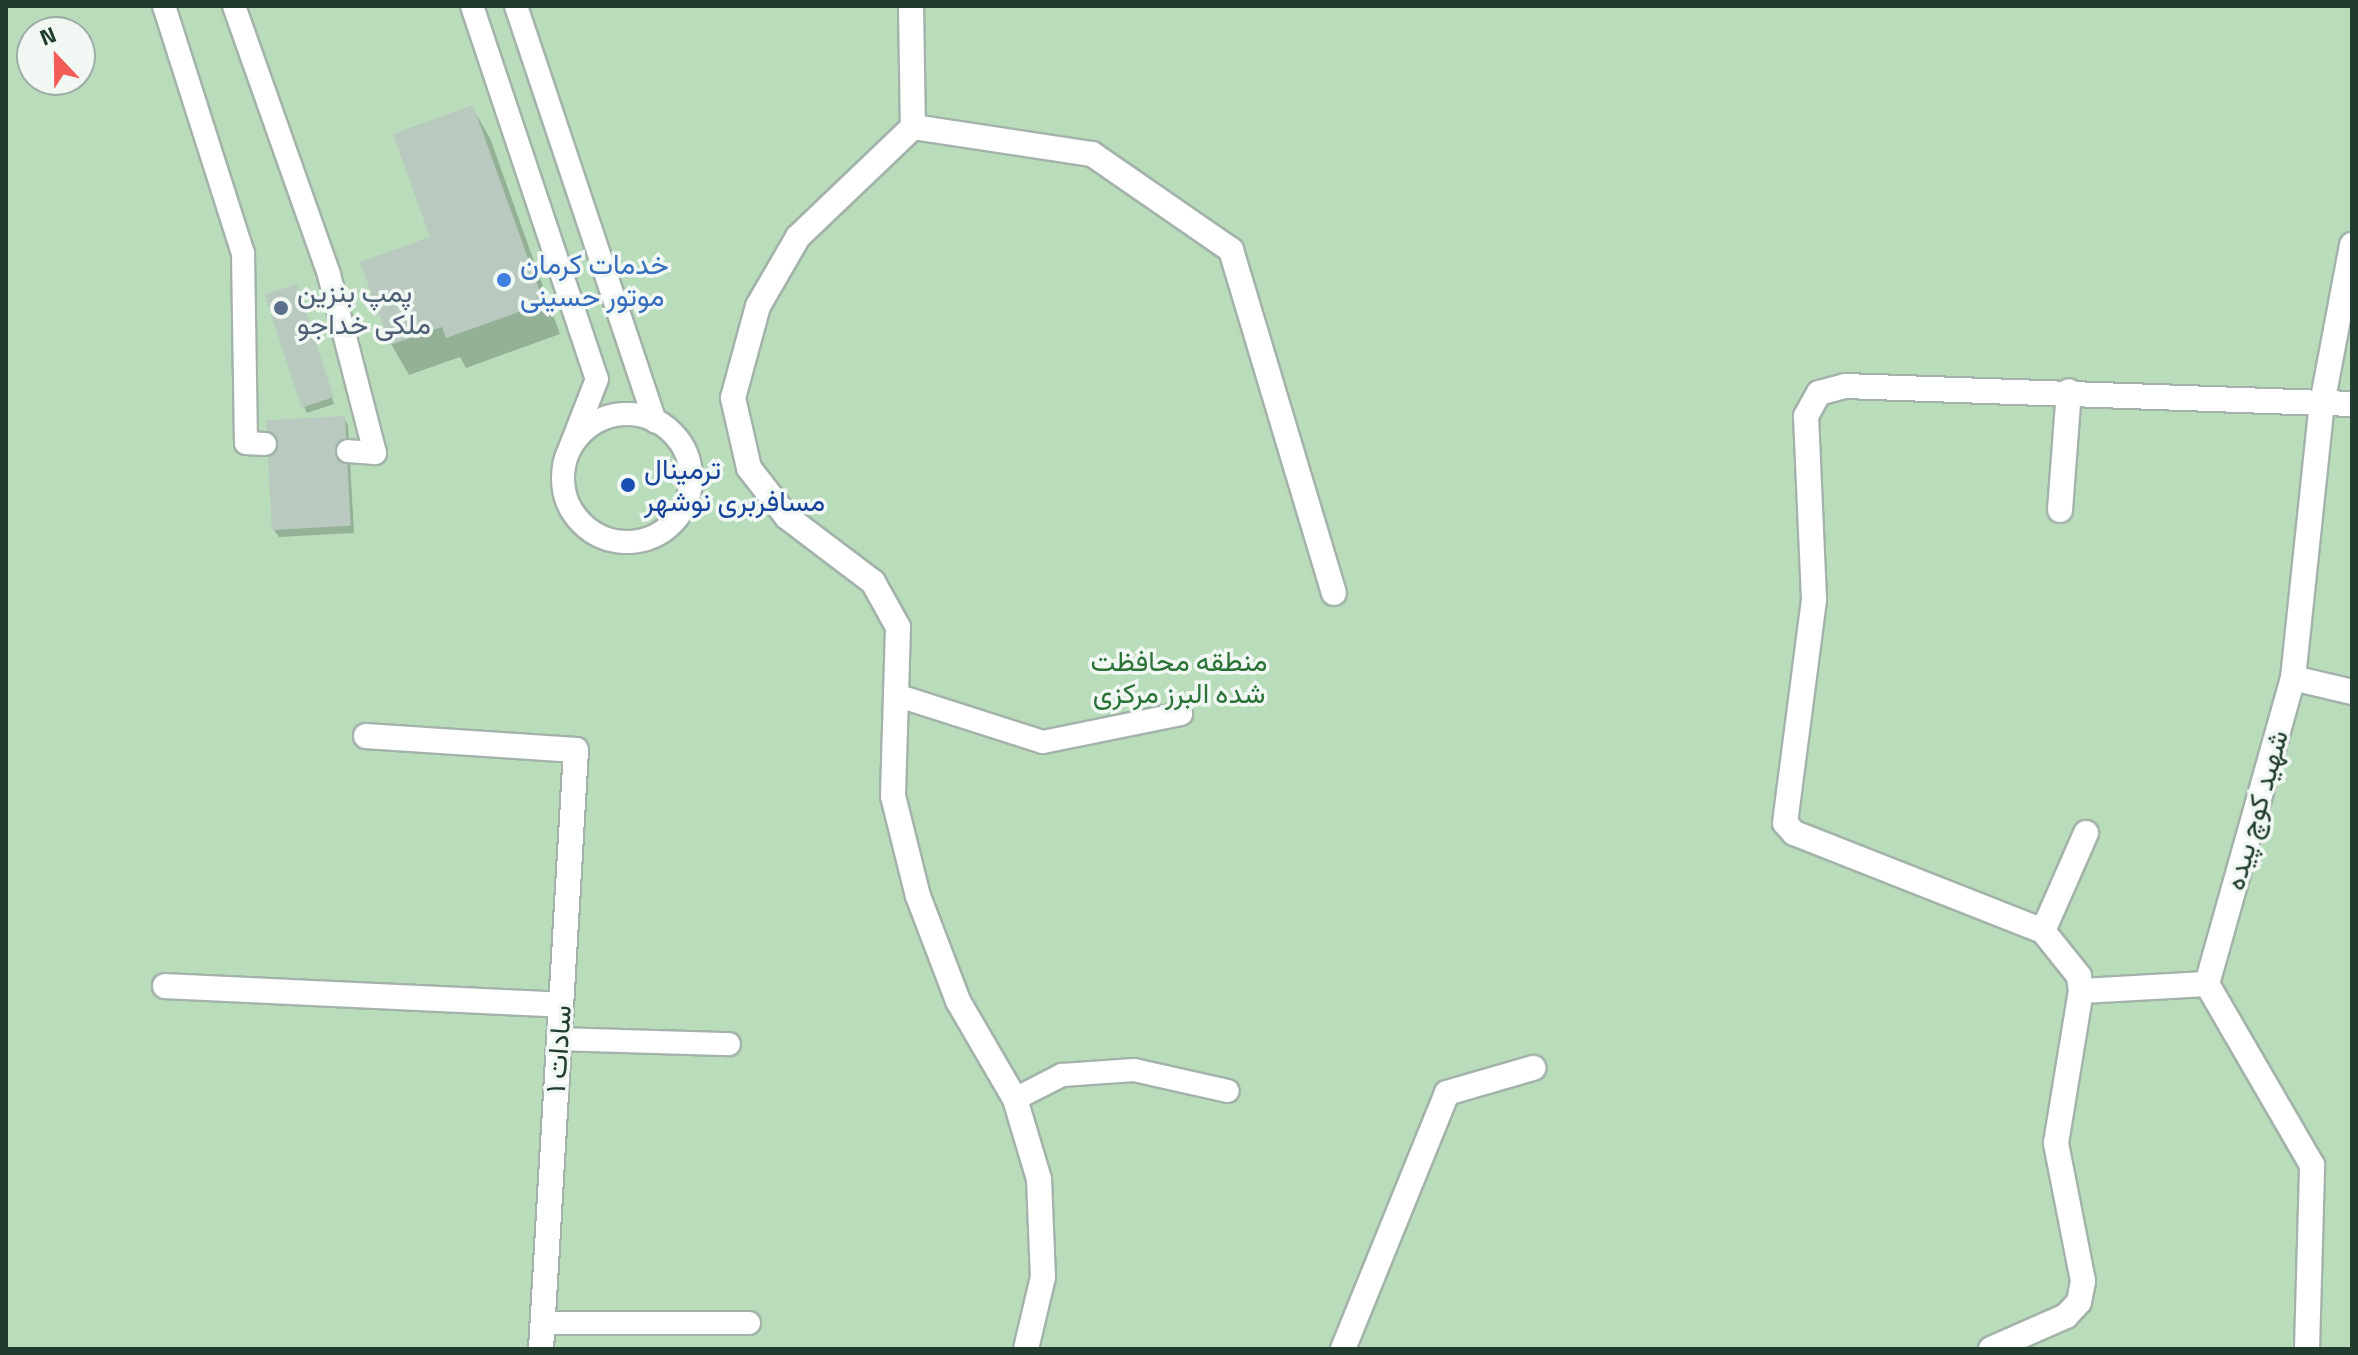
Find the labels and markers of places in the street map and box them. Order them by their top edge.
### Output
place label: خدمات کرمان موتور حسینی [520,247,669,313]
marker: خدمات کرمان موتور حسینی [495,271,513,289]
place label: پمپ بنزین ملکی خداجو [297,275,431,341]
marker: پمپ بنزین ملکی خداجو [272,299,290,317]
place label: ترمینال مسافربری نوشهر [644,452,825,518]
marker: ترمینال مسافربری نوشهر [619,476,637,494]

